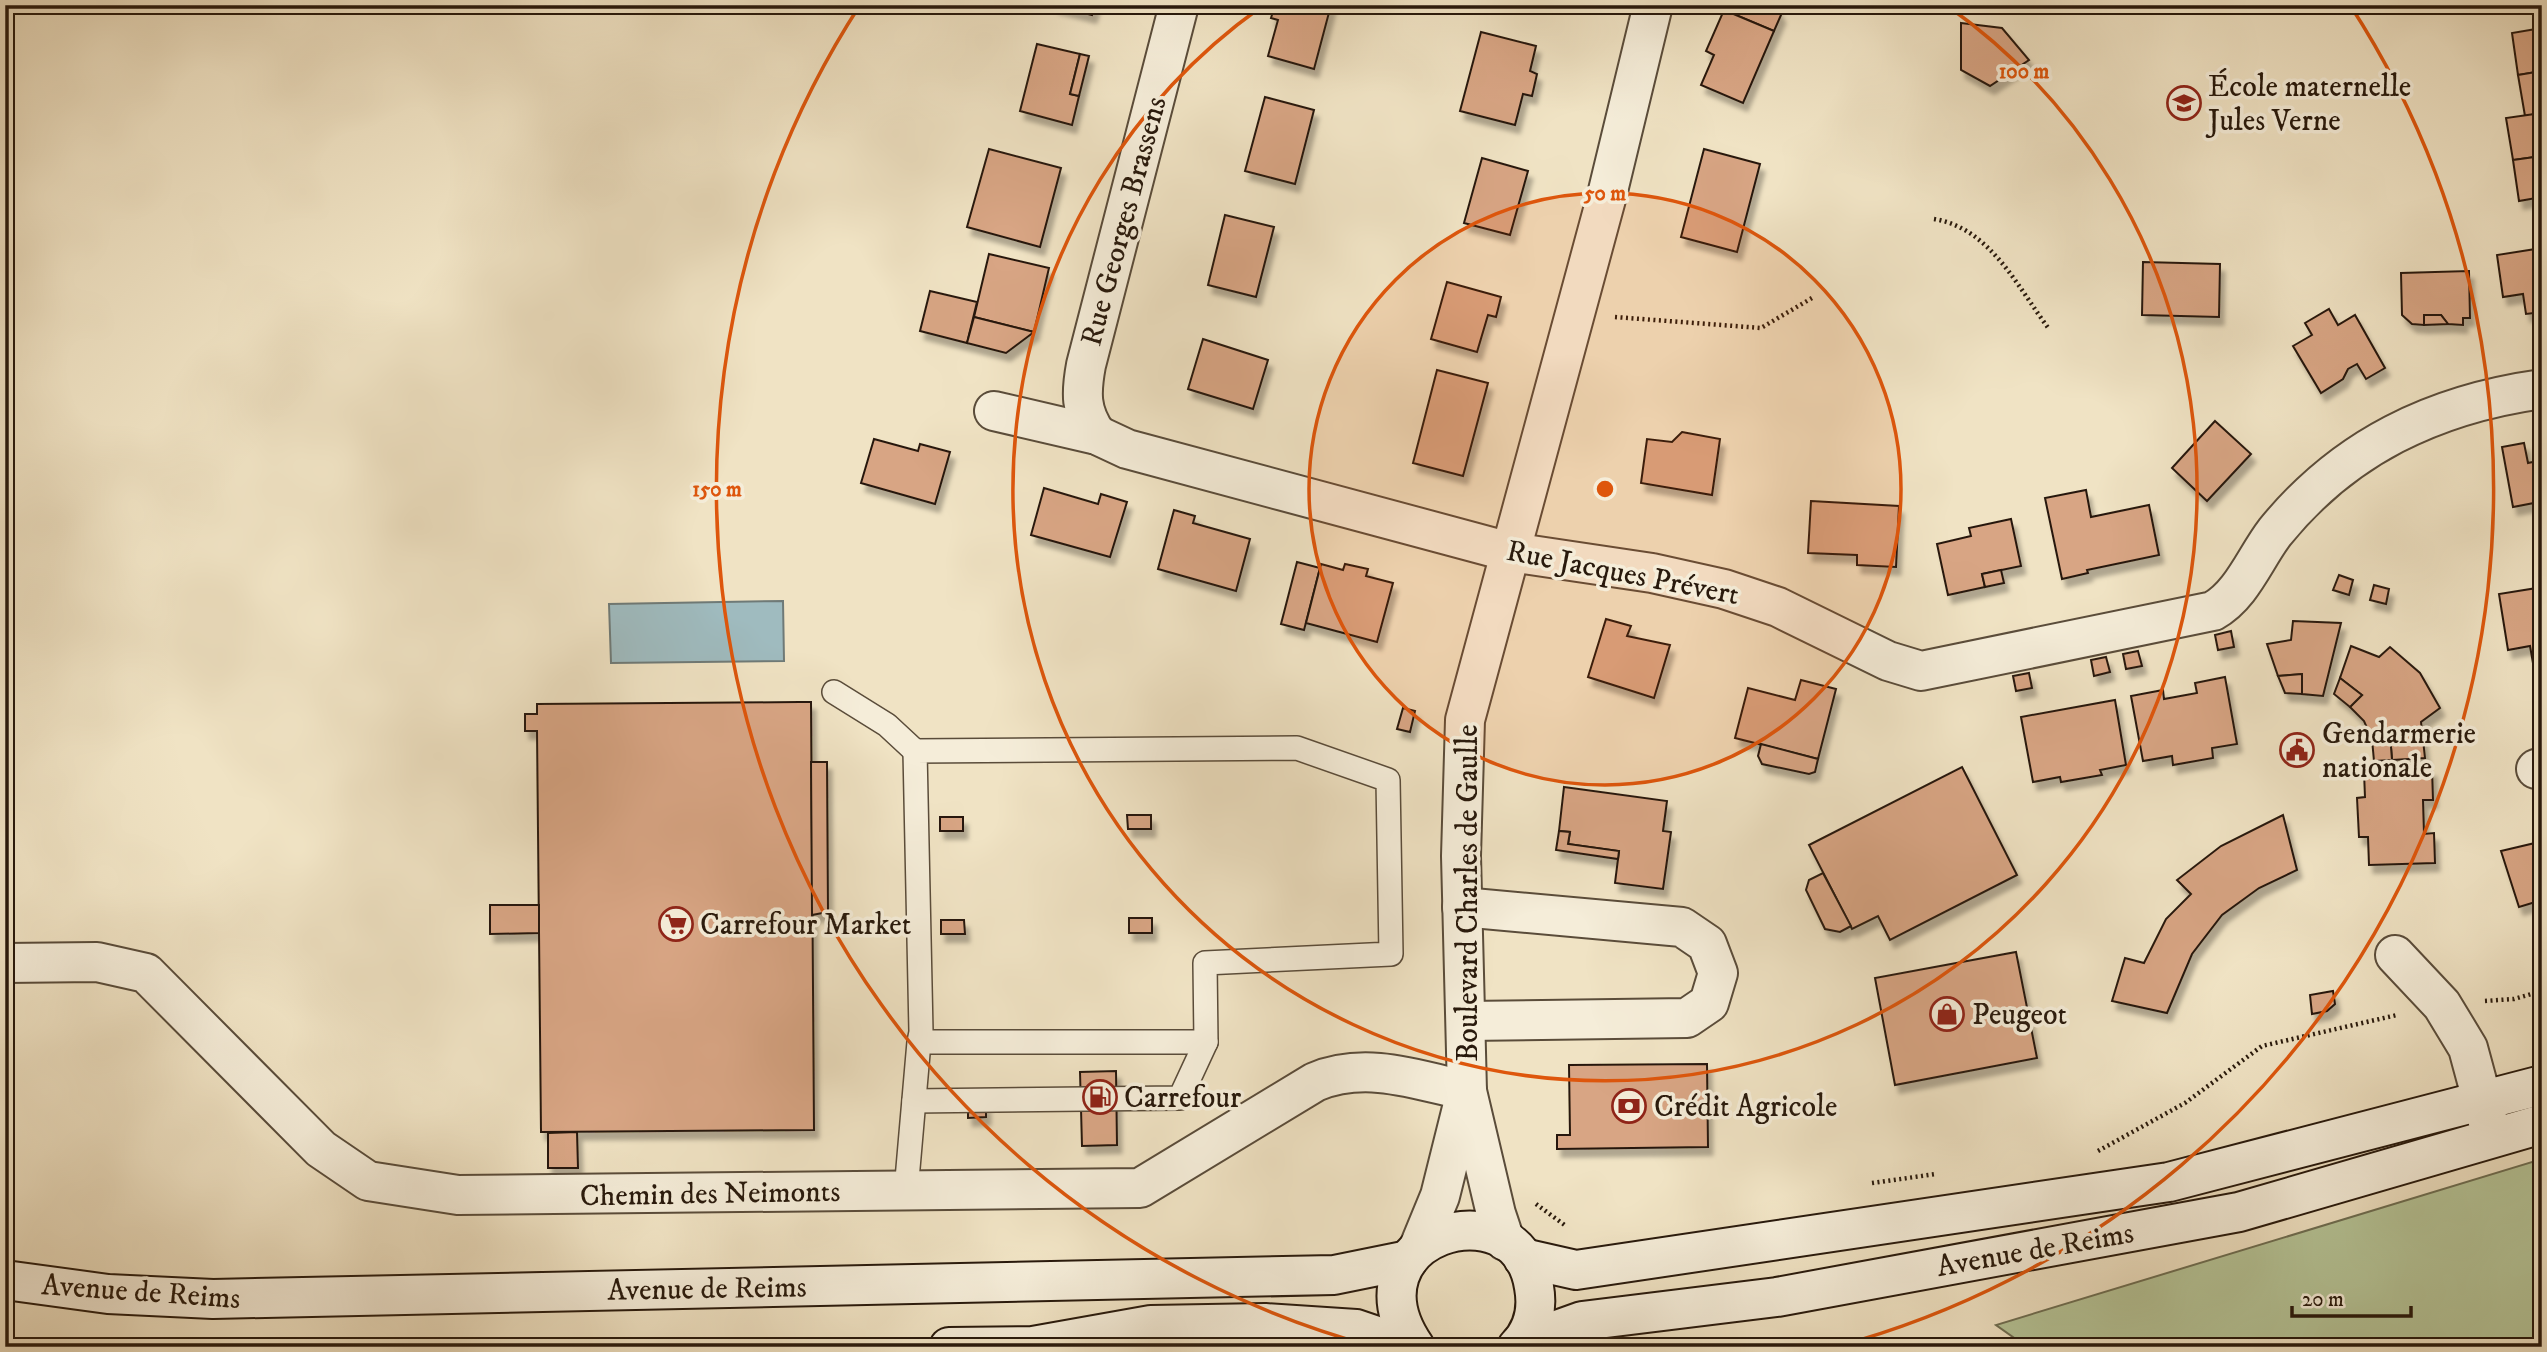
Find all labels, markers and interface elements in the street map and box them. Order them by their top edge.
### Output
text: 100 m [1999,59,2049,85]
place label: École maternelle Jules Verne [2205,68,2411,140]
school or university icon: École maternelle Jules Verne [2165,84,2203,122]
street label: Rue Georges Brassens [1073,93,1176,350]
text: 50 m [1583,181,1626,207]
text: 150 m [692,477,742,503]
centre of rings [1593,477,1617,501]
street label: Rue Jacques Prévert [1503,533,1742,614]
place label: Gendarmerie nationale [2322,716,2476,787]
street label: Boulevard Charles de Gaulle [1450,724,1487,1062]
public building icon: Gendarmerie nationale [2278,731,2316,769]
supermarket icon: Carrefour Market [657,905,695,943]
place label: Carrefour Market [700,907,911,944]
shop icon: Peugeot [1928,995,1966,1033]
place label: Peugeot [1972,997,2067,1034]
fuel station icon: Carrefour [1081,1078,1119,1116]
place label: Carrefour [1124,1080,1241,1117]
bank icon: Crédit Agricole [1610,1087,1648,1125]
place label: Crédit Agricole [1654,1089,1837,1126]
street label: Chemin des Neimonts [579,1174,841,1215]
street label: Avenue de Reims [1934,1215,2137,1286]
street label: Avenue de Reims [40,1267,242,1318]
street label: Avenue de Reims [607,1269,807,1310]
scale bar [2292,1275,2410,1319]
text: 20 m [2302,1287,2344,1313]

